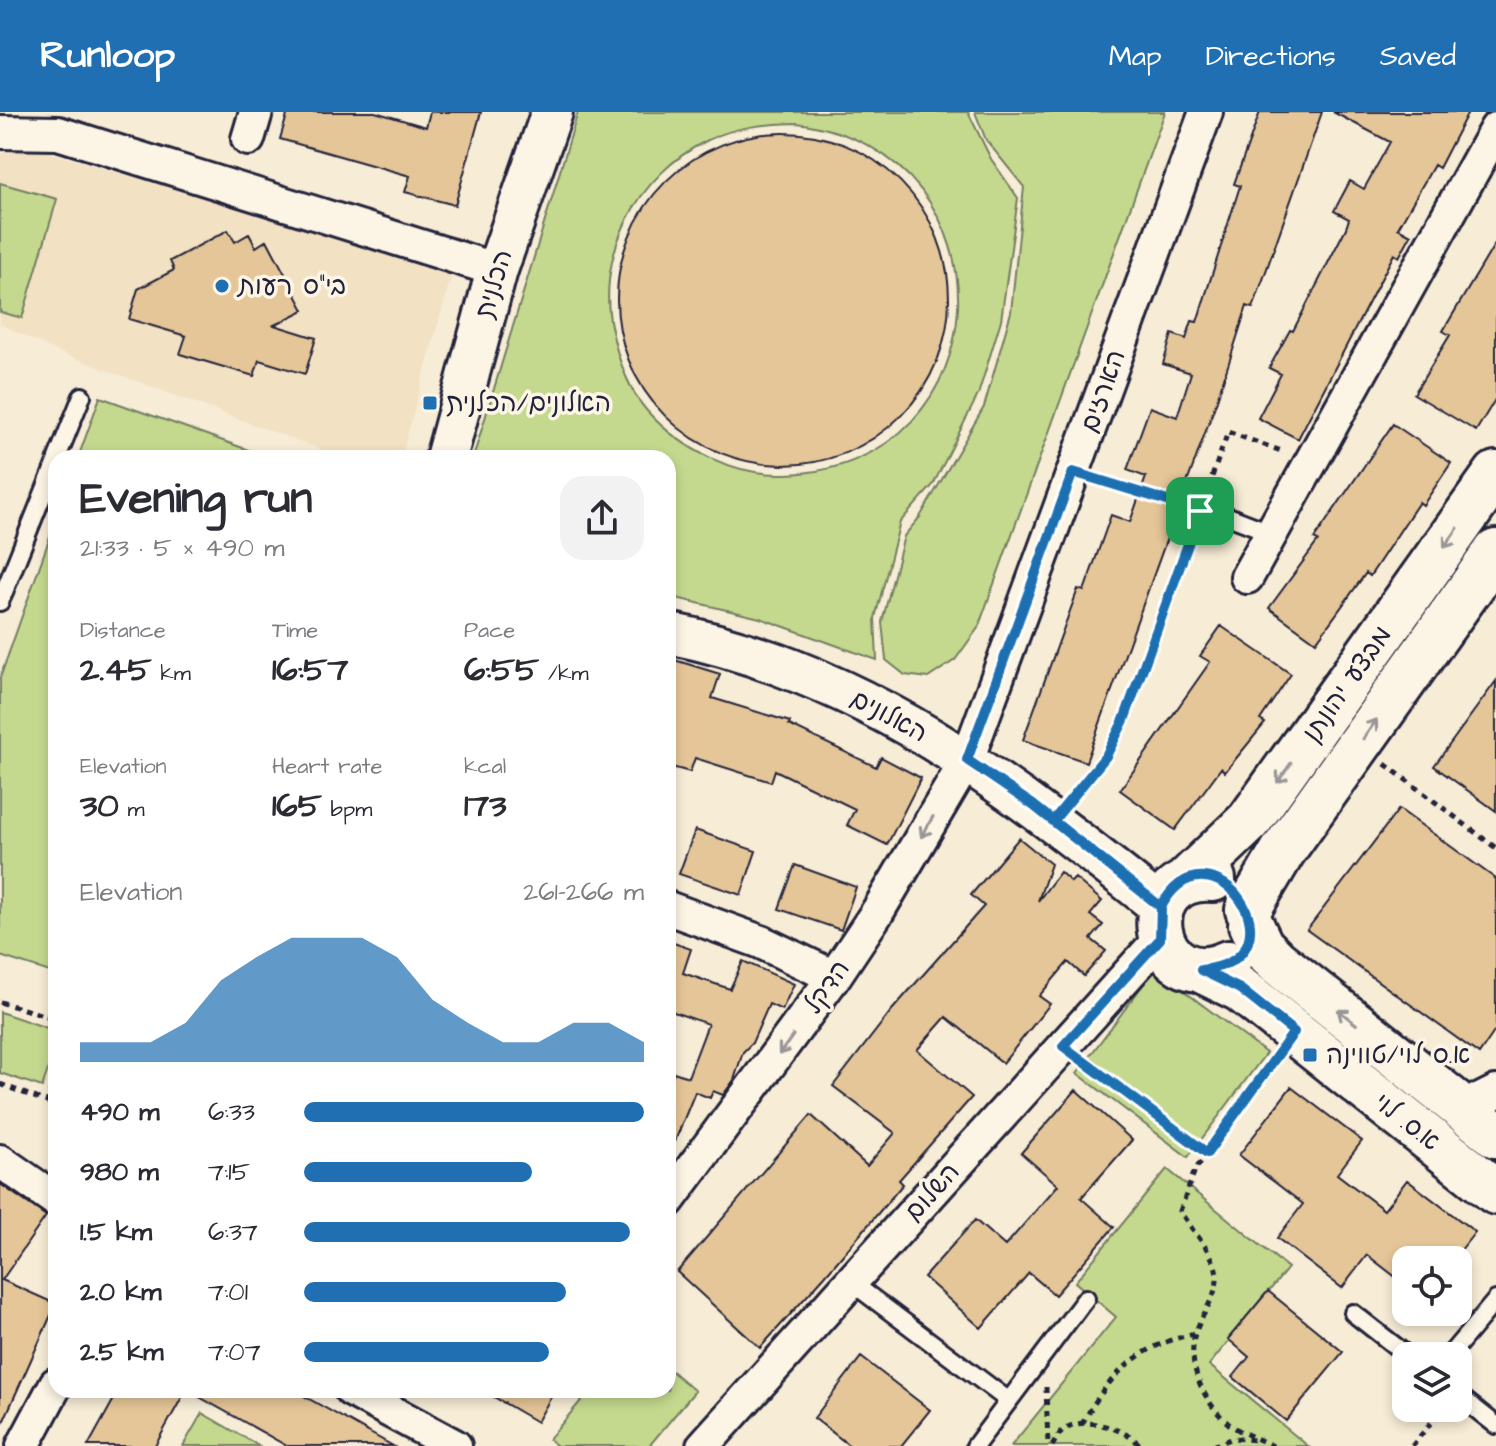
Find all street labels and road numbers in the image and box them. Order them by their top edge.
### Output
street label: הכלנית [466,245,522,323]
street label: הארזים [1071,345,1135,437]
street label: מבצע יהונתן [1294,619,1400,749]
street label: האלונים [844,681,934,751]
street label: הדקל [795,953,859,1021]
street label: א.ס. לוי [1366,1085,1448,1159]
street label: השלום [896,1155,968,1229]

